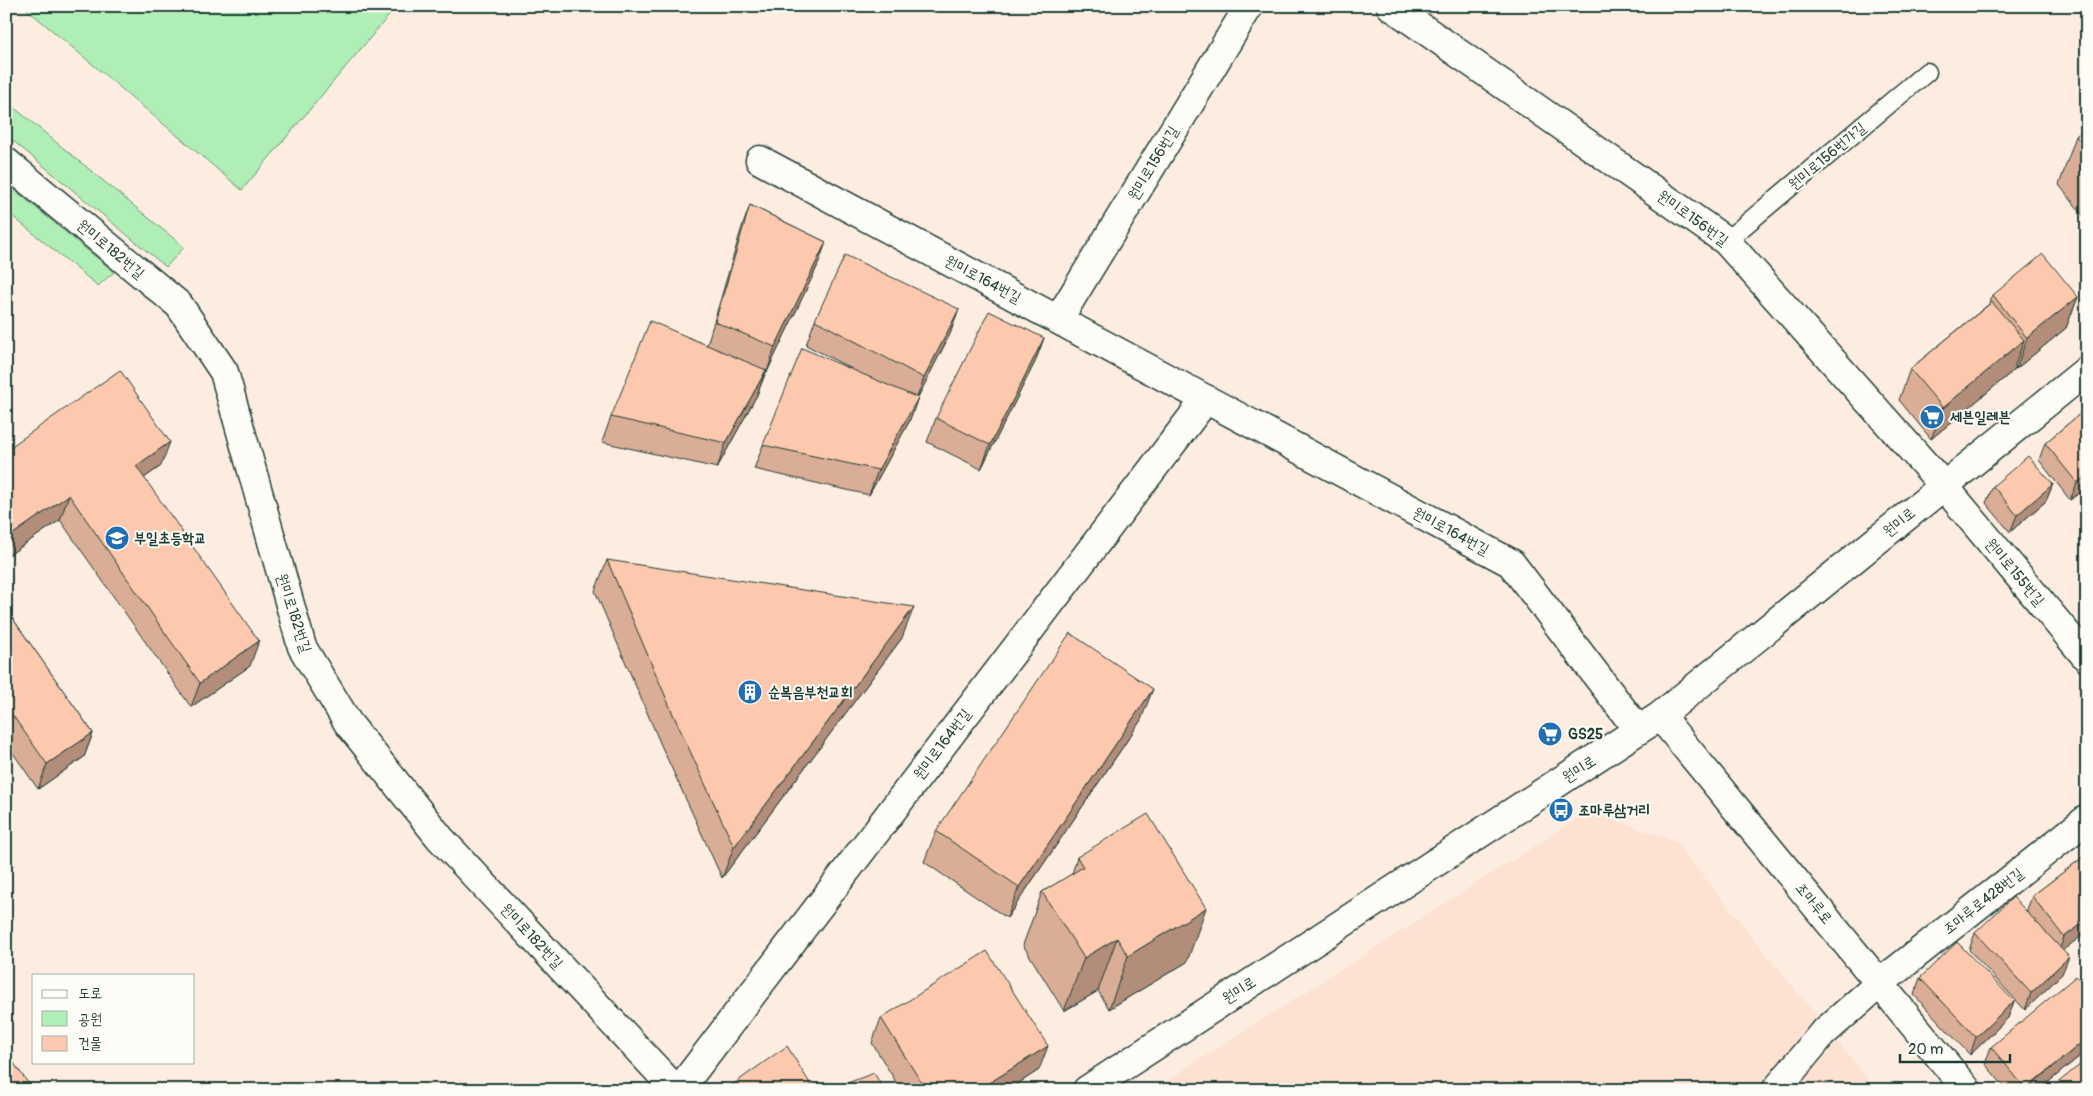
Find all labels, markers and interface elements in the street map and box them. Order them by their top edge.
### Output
street label: 원미로156번가길 [1785,119,1870,194]
street label: 원미로156번길 [1124,123,1183,204]
street label: 원미로156번길 [1654,186,1732,251]
street label: 원미로182번길 [73,216,148,283]
street label: 원미로164번길 [941,251,1024,307]
supermarket icon: 세븐일레븐 [1919,404,1945,430]
place label: 세븐일레븐 [1950,408,2010,427]
street label: 원미로164번길 [1409,503,1492,559]
street label: 원미로 [1879,504,1919,541]
school or university icon: 부일초등학교 [104,525,130,551]
place label: 부일초등학교 [134,529,206,548]
street label: 원미로155번길 [1981,535,2048,610]
street label: 원미로182번길 [272,571,315,655]
building icon: 순복음부천교회 [737,679,763,705]
place label: 순복음부천교회 [768,683,853,702]
street label: 원미로164번길 [910,705,975,783]
supermarket icon: GS25 [1537,721,1563,747]
place label: GS25 [1568,725,1603,744]
street label: 원미로 [1559,752,1600,787]
bus stop icon: 조마루삼거리 [1548,797,1574,823]
place label: 조마루삼거리 [1578,801,1650,820]
street label: 조마루로428번길 [1939,864,2027,939]
street label: 조마루로 [1791,879,1836,928]
street label: 원미로182번길 [497,900,567,973]
street label: 원미로 [1219,973,1260,1008]
legend [32,974,195,1064]
text: 도로 [78,984,102,1003]
text: 공원 [78,1010,102,1029]
scale bar [1900,1031,2010,1063]
text: 건물 [78,1034,102,1053]
text: 20 m [1908,1040,1943,1059]

